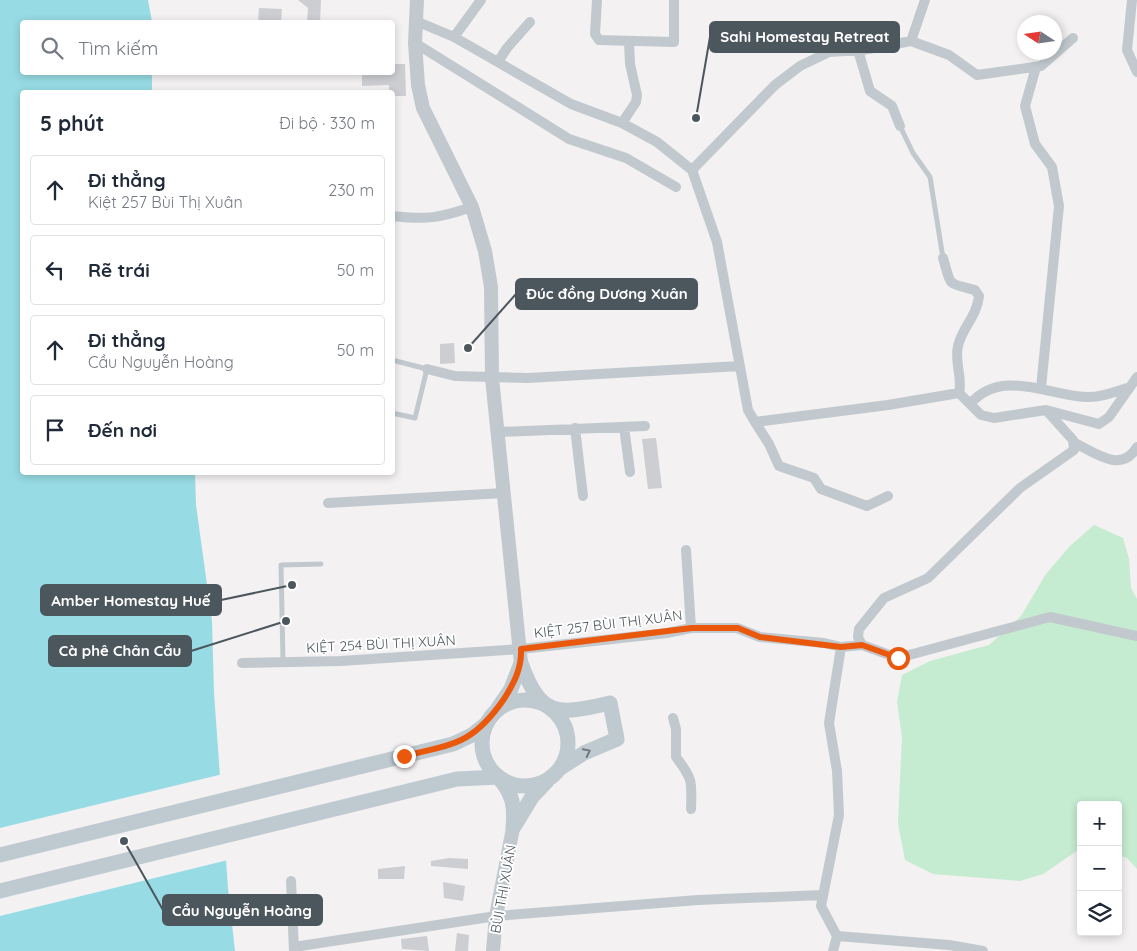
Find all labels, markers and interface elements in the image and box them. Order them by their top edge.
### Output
north arrow [1017,15,1062,60]
search box [20,20,395,75]
callout: Sahi Homestay Retreat [710,22,899,52]
text: Sahi Homestay Retreat [720,27,890,46]
icon: search [38,34,66,62]
text: Tìm kiếm [78,36,158,60]
text: 5 phút [40,110,104,136]
text: Đi bộ · 330 m [279,113,375,133]
text: Đi thẳng [88,168,166,192]
icon: ahead [41,176,69,204]
text: 230 m [328,180,374,200]
text: Kiệt 257 Bùi Thị Xuân [88,192,243,212]
icon: left [41,256,69,284]
text: Rẽ trái [88,258,150,282]
text: 50 m [337,260,374,280]
callout: Đúc đồng Dương Xuân [516,279,697,309]
text: Đúc đồng Dương Xuân [525,284,688,303]
text: Đi thẳng [88,328,166,352]
icon: ahead [41,336,69,364]
text: 50 m [337,340,374,360]
text: Cầu Nguyễn Hoàng [88,352,234,372]
icon: arrive [41,416,69,444]
text: Đến nơi [88,418,157,442]
callout: Amber Homestay Huế [41,585,221,615]
text: Amber Homestay Huế [51,591,211,610]
street label: KIỆT 257 BÙI THỊ XUÂN [533,606,683,642]
street label: KIỆT 254 BÙI THỊ XUÂN [306,631,456,657]
callout: Cà phê Chân Cầu [49,636,191,666]
text: Cà phê Chân Cầu [59,641,181,660]
route start [887,647,910,670]
route end [393,745,416,768]
one-way arrow [582,748,591,758]
map controls [1077,801,1122,936]
button: + [1077,801,1122,846]
street label: BÙI THỊ XUÂN [486,843,520,935]
button: − [1077,846,1122,891]
button: layers [1077,891,1122,936]
callout: Cầu Nguyễn Hoàng [163,895,322,925]
text: Cầu Nguyễn Hoàng [172,901,312,920]

